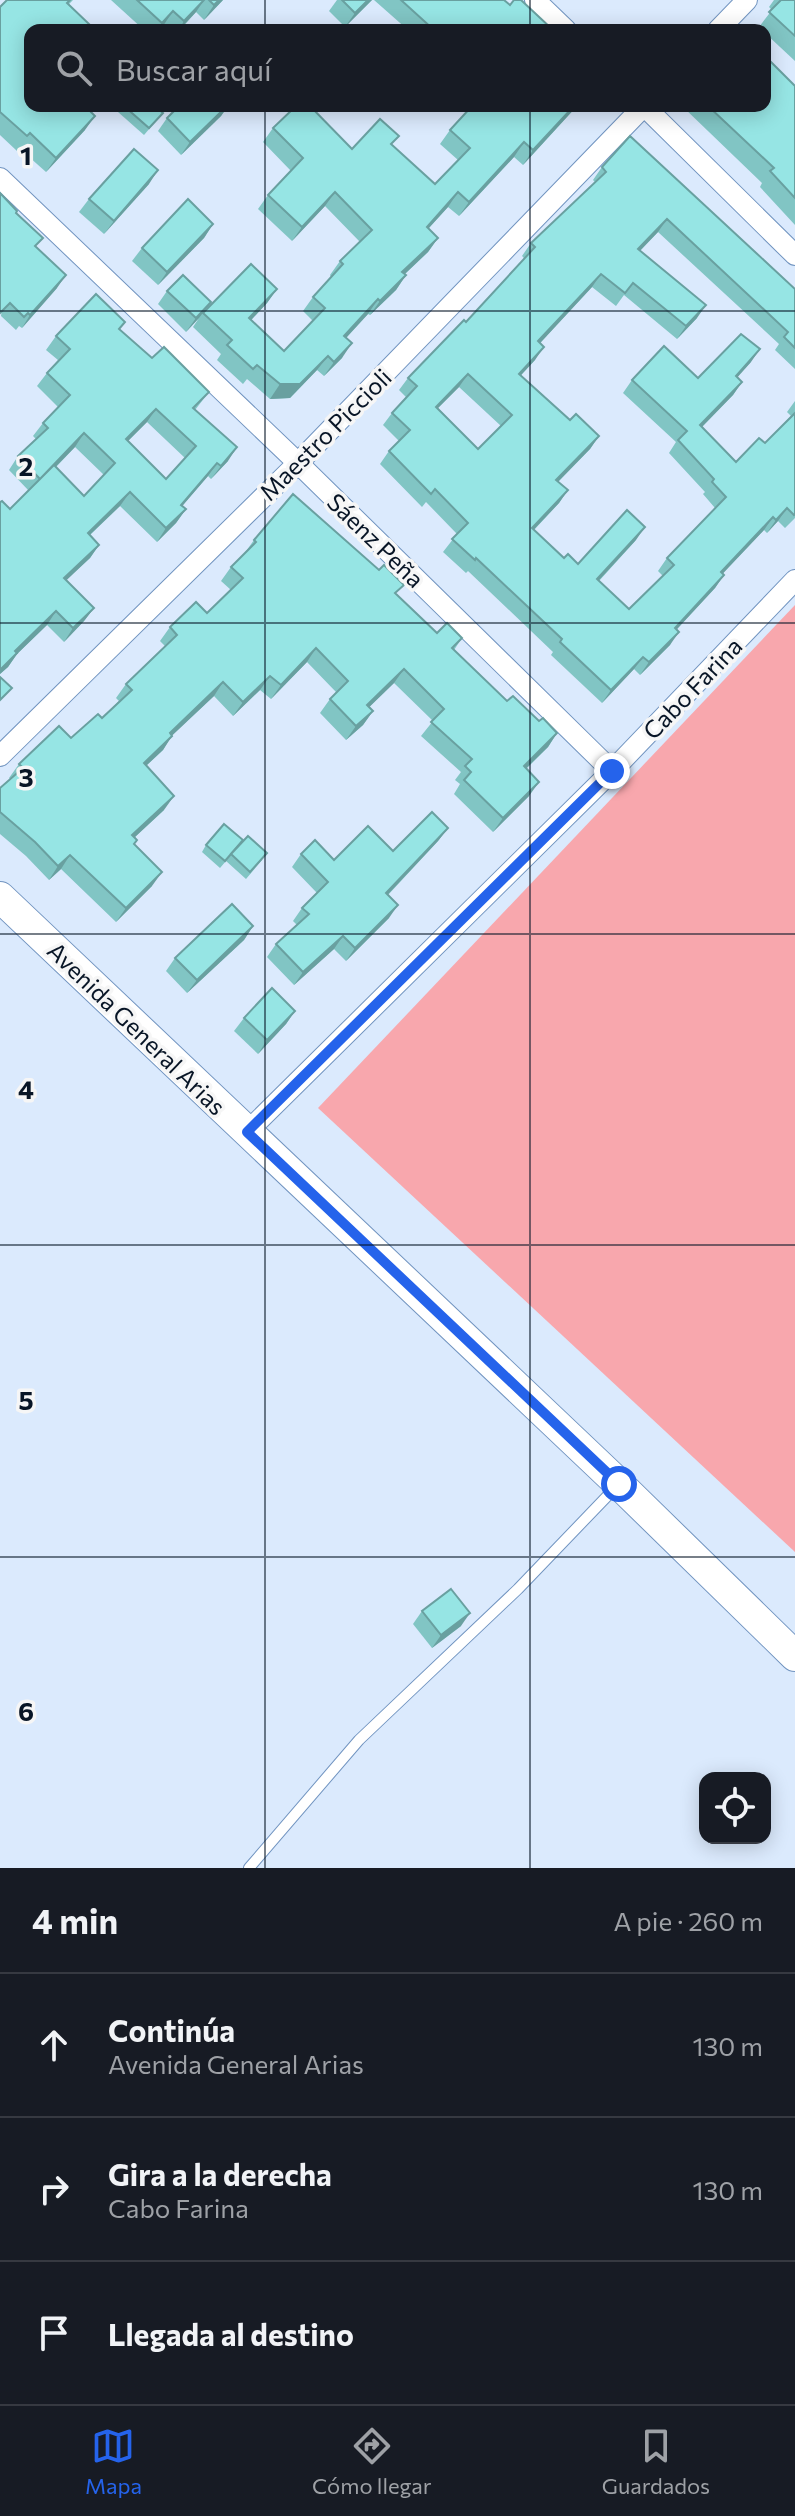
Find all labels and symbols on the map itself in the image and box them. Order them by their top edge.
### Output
text: 1 [20,139,32,170]
street label: Maestro Piccioli [253,362,397,506]
text: 2 [19,450,33,481]
street label: Sáenz Peña [322,487,430,593]
street label: Cabo Farina [636,631,748,745]
route end [594,753,630,789]
text: 3 [18,761,34,792]
street label: Avenida General Arias [42,936,232,1120]
text: 4 [18,1073,34,1104]
text: 5 [18,1384,34,1415]
route start [601,1466,637,1502]
text: 6 [18,1695,34,1726]

